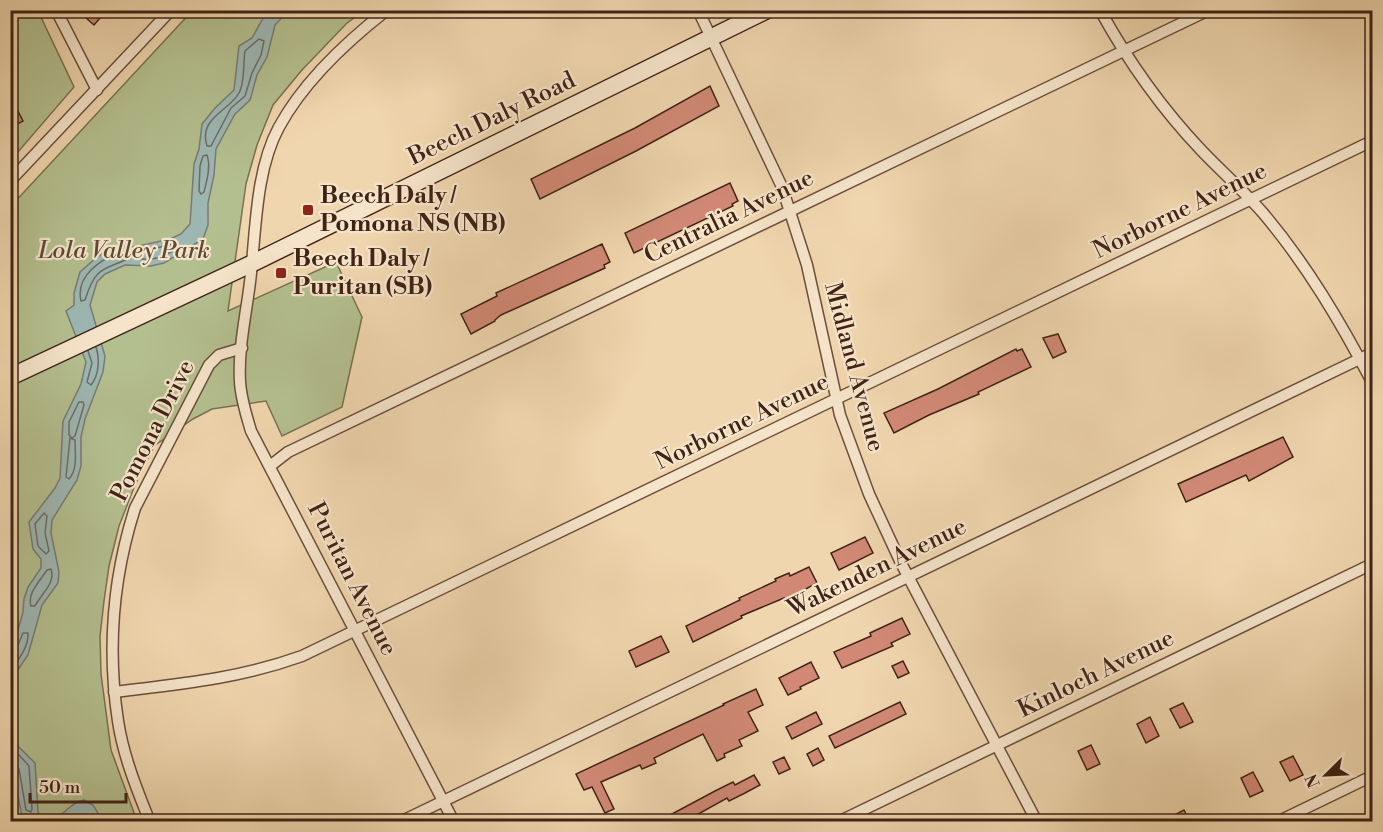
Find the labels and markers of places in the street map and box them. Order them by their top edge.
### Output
place label: Beech Daly / Pomona NS (NB) [320,181,505,239]
marker: Beech Daly / Pomona NS (NB) [301,203,315,217]
place label: Beech Daly / Puritan (SB) [293,244,432,302]
marker: Beech Daly / Puritan (SB) [274,266,288,280]

